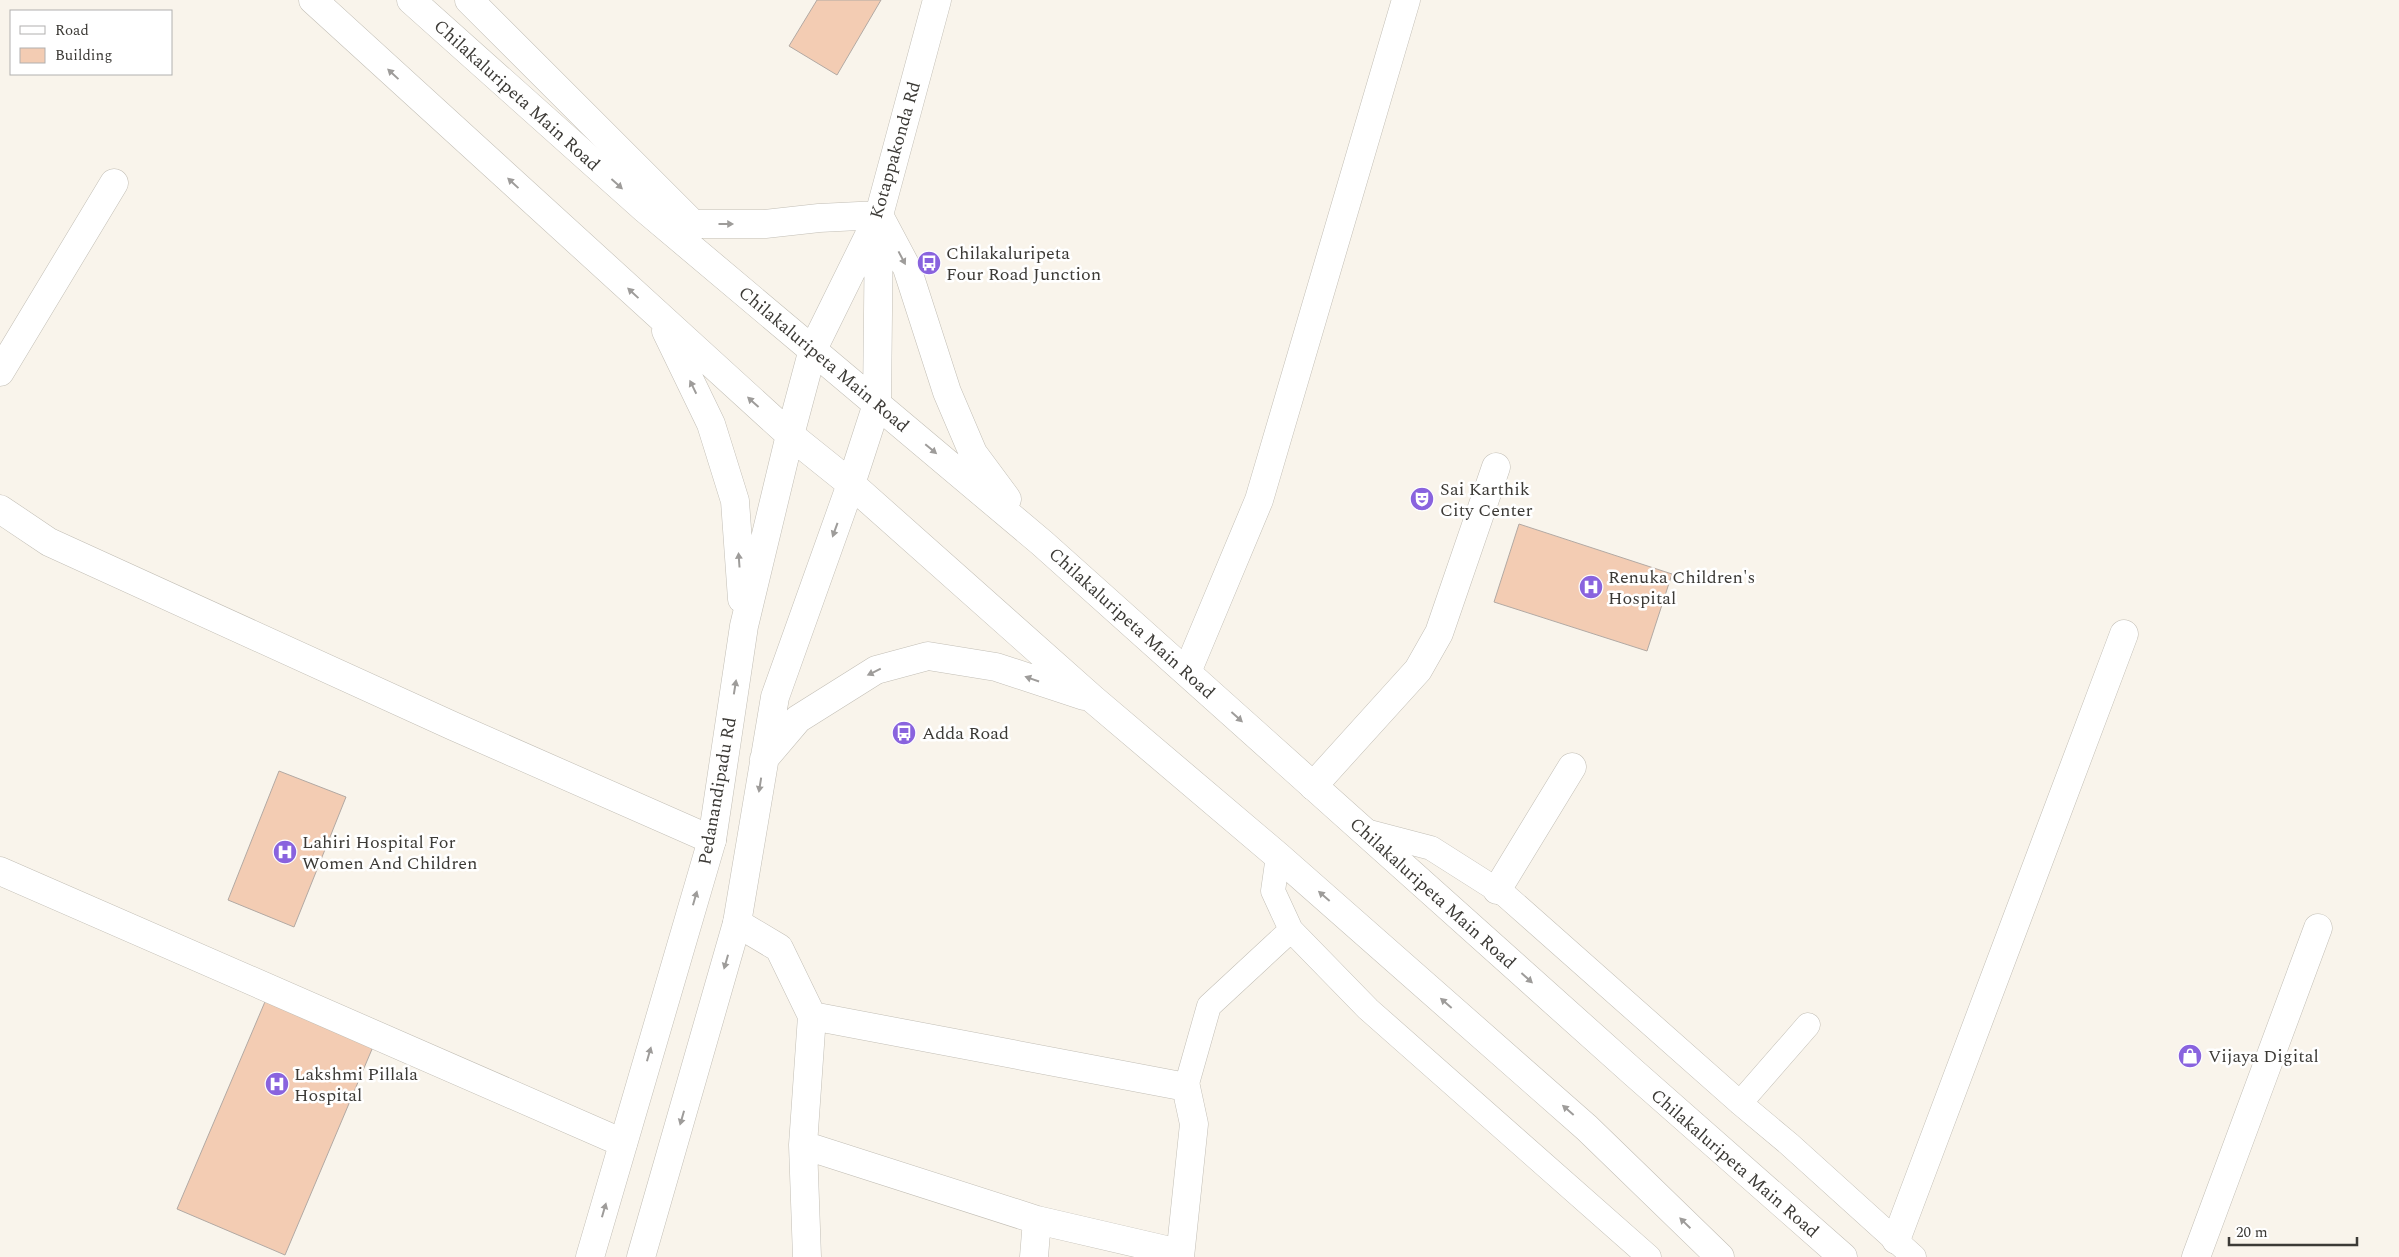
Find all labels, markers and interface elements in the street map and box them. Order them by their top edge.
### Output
legend [10,10,172,75]
street label: Chilakaluripeta Main Road [427,13,606,178]
text: Road [55,19,89,42]
text: Building [55,44,112,67]
one-way arrow [388,68,400,80]
street label: Kotappakonda Rd [863,78,928,222]
one-way arrow [506,178,519,189]
one-way arrow [610,178,622,190]
one-way arrow [718,220,734,228]
place label: Chilakaluripeta Four Road Junction [946,240,1101,288]
bus stop icon: Chilakaluripeta Four Road Junction [916,250,942,276]
one-way arrow [898,251,906,266]
street label: Chilakaluripeta Main Road [732,280,915,439]
one-way arrow [627,287,639,299]
one-way arrow [689,380,698,395]
one-way arrow [748,396,760,408]
one-way arrow [924,443,937,454]
place label: Sai Karthik City Center [1440,476,1533,524]
theatre icon: Sai Karthik City Center [1409,486,1435,512]
one-way arrow [831,522,838,537]
street label: Chilakaluripeta Main Road [1042,541,1221,706]
one-way arrow [735,551,743,567]
place label: Renuka Children's Hospital [1608,564,1755,612]
hospital icon: Renuka Children's Hospital [1578,574,1604,600]
one-way arrow [867,668,882,676]
one-way arrow [1024,674,1039,682]
one-way arrow [731,679,739,695]
one-way arrow [1230,711,1242,723]
street label: Pedanandipadu Rd [691,715,744,867]
bus stop icon: Adda Road [891,720,917,746]
place label: Adda Road [922,720,1009,747]
one-way arrow [755,778,763,794]
street label: Chilakaluripeta Main Road [1343,811,1522,976]
place label: Lahiri Hospital For Women And Children [302,829,478,877]
hospital icon: Lahiri Hospital For Women And Children [272,839,298,865]
one-way arrow [1317,890,1330,901]
one-way arrow [691,891,699,906]
one-way arrow [722,954,730,970]
one-way arrow [1521,972,1533,984]
one-way arrow [1440,997,1452,1009]
shop icon: Vijaya Digital [2177,1043,2203,1069]
place label: Vijaya Digital [2208,1043,2319,1070]
one-way arrow [646,1047,654,1062]
place label: Lakshmi Pillala Hospital [294,1061,418,1109]
hospital icon: Lakshmi Pillala Hospital [264,1071,290,1097]
street label: Chilakaluripeta Main Road [1644,1082,1825,1244]
one-way arrow [1561,1105,1574,1116]
one-way arrow [677,1111,685,1126]
one-way arrow [600,1203,608,1218]
scale bar [2229,1214,2356,1246]
one-way arrow [1679,1217,1691,1229]
text: 20 m [2236,1221,2268,1244]

